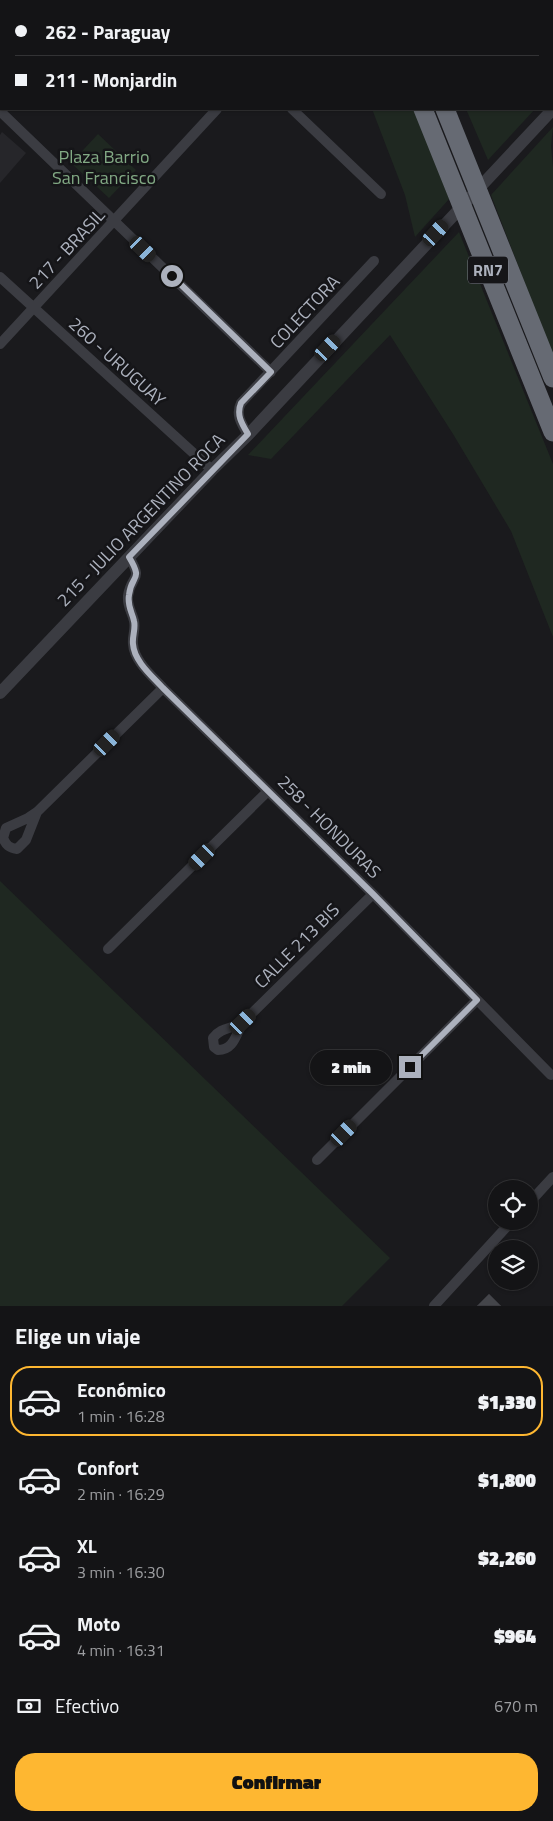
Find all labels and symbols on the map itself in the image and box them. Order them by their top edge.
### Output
park label: Plaza Barrio San Francisco [52,143,156,191]
street label: 217 - BRASIL [22,202,111,295]
car [420,217,451,249]
car [126,233,159,265]
road number: RN7 [468,256,508,284]
route start [161,265,183,287]
street label: COLECTORA [263,268,346,355]
street label: 260 - URUGUAY [63,311,172,413]
car [312,332,343,364]
street label: 215 - JULIO ARGENTINO ROCA [50,427,231,613]
car [91,727,122,759]
street label: 258 - HONDURAS [271,769,387,885]
car [186,841,217,873]
street label: CALLE 213 BIS [248,897,345,994]
car [226,1006,259,1038]
callout: 2 min [310,1050,392,1084]
route end [399,1056,421,1078]
car [328,1117,359,1149]

